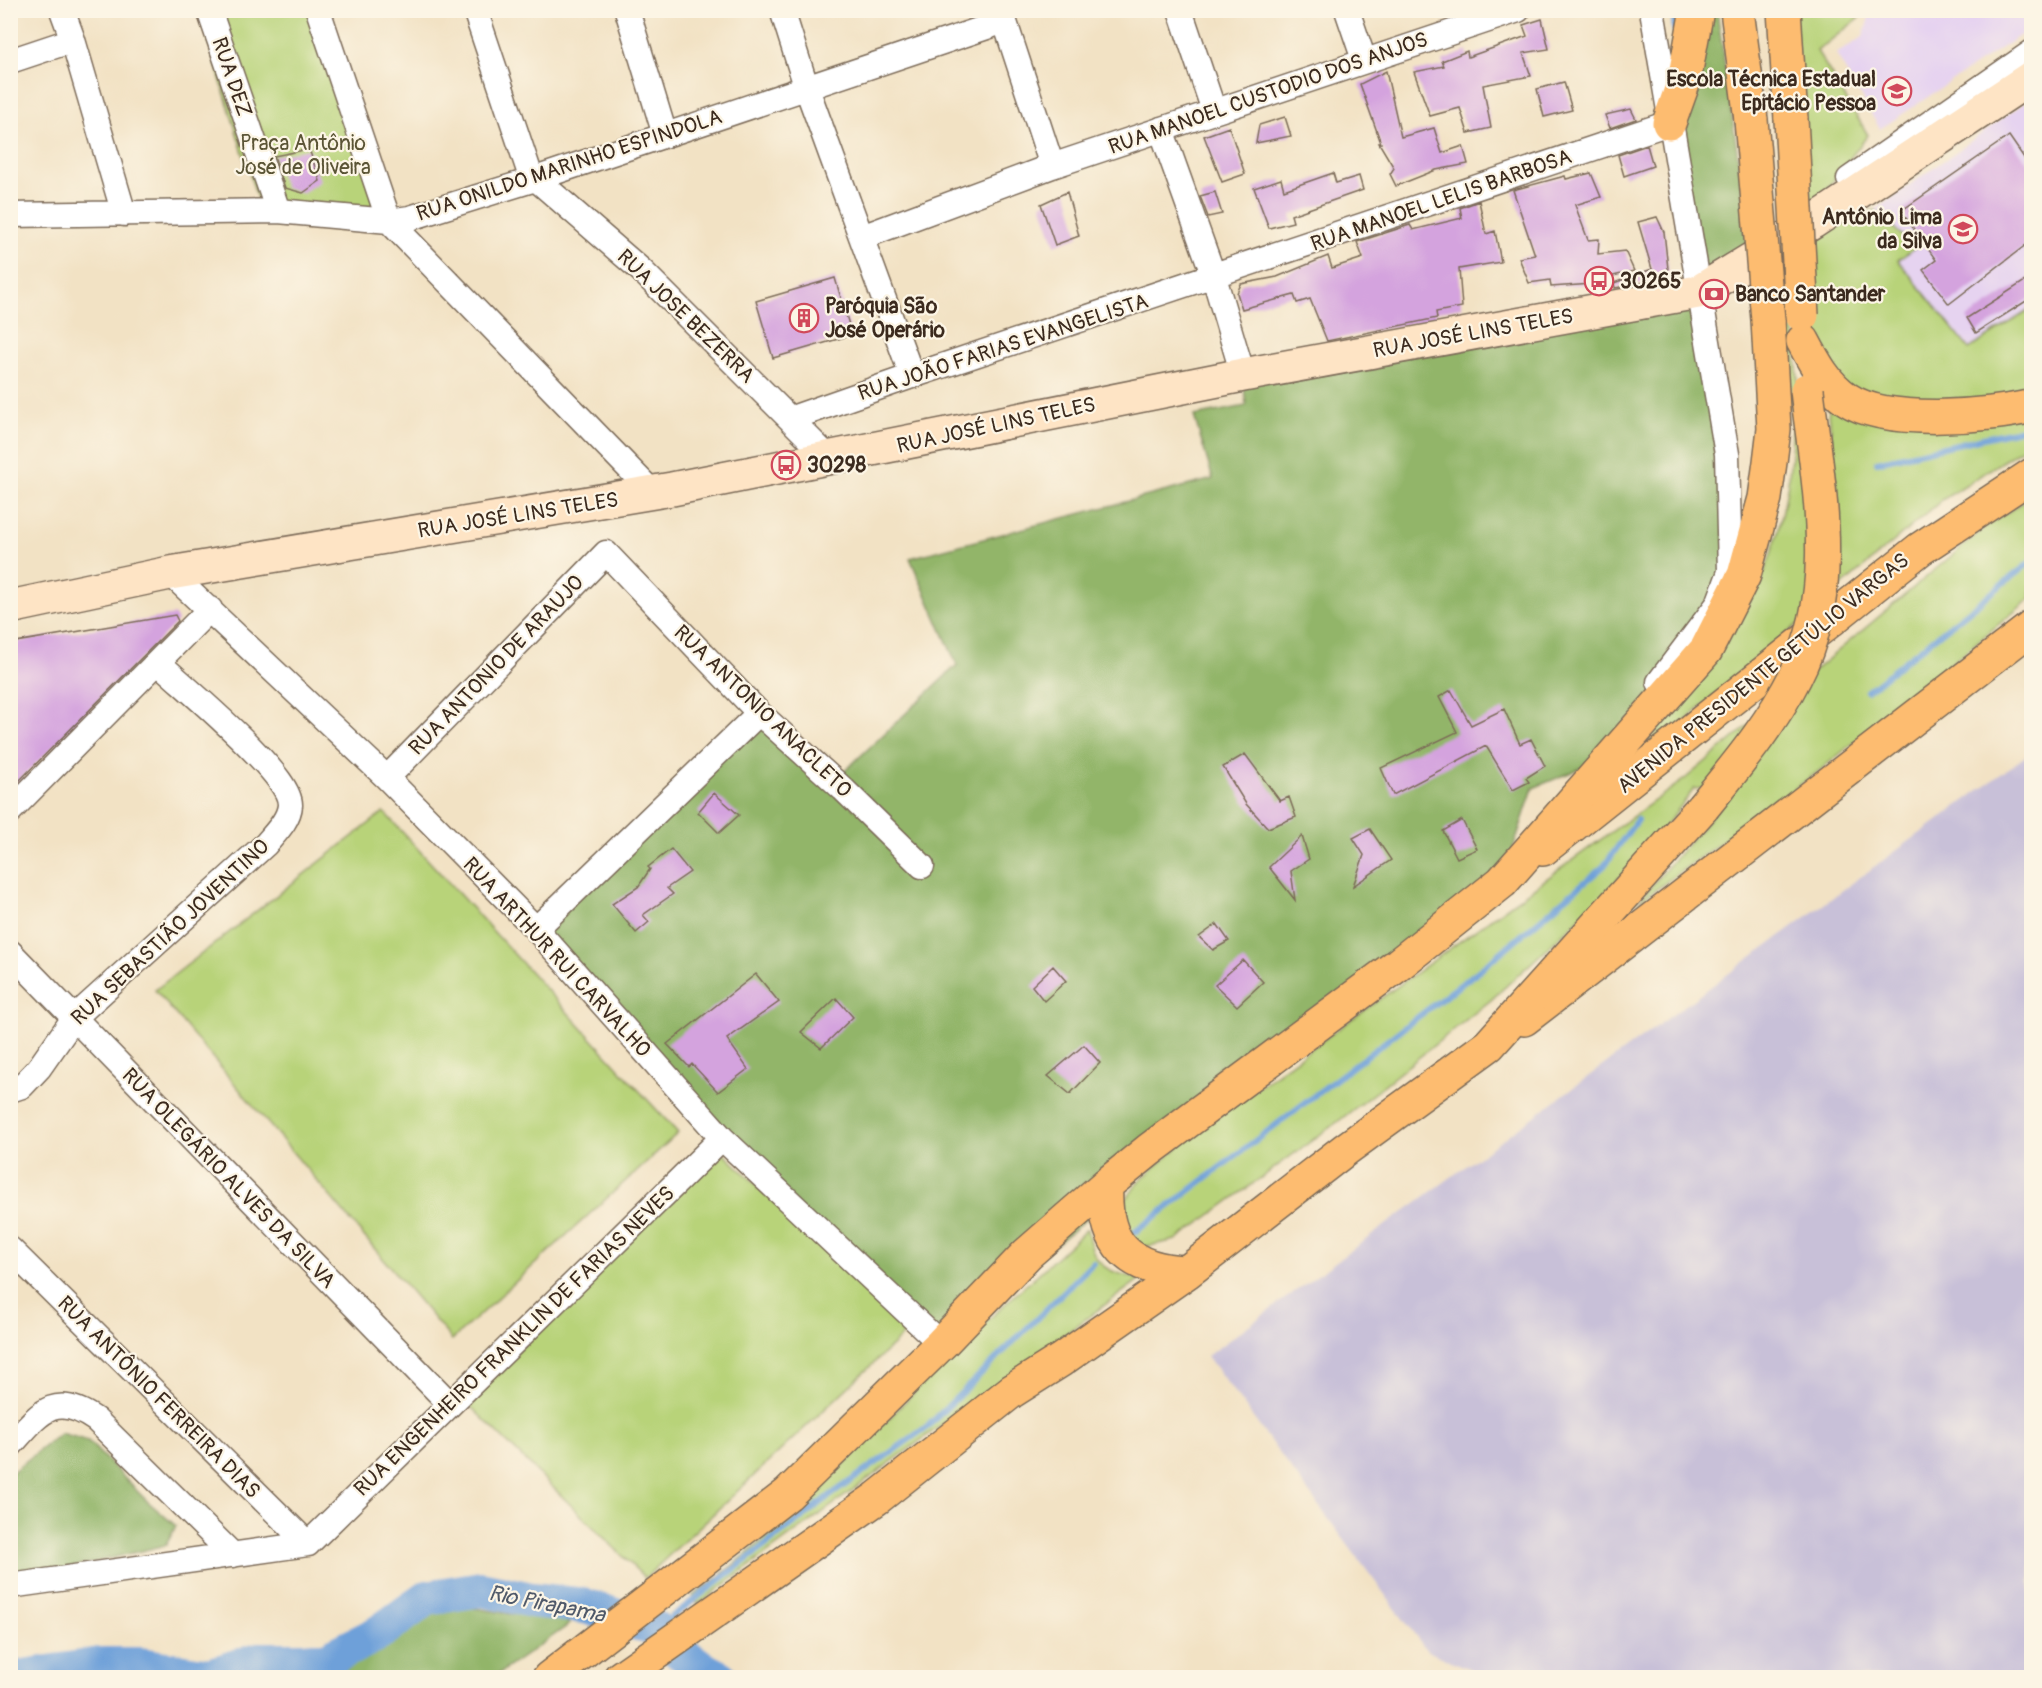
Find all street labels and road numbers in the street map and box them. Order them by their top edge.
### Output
street label: RUA MANOEL CUSTODIO DOS ANJOS [1105,26,1431,161]
street label: RUA DEZ [205,34,258,121]
street label: RUA ONILDO MARINHO ESPINDOLA [413,103,725,228]
street label: RUA MANOEL LELIS BARBOSA [1307,143,1575,258]
street label: RUA JOSE BEZERRA [611,244,760,389]
street label: RUA JOÃO FARIAS EVANGELISTA [855,288,1152,407]
street label: RUA JOSÉ LINS TELES [1371,303,1575,364]
street label: RUA JOSÉ LINS TELES [894,391,1098,460]
street label: RUA JOSÉ LINS TELES [416,486,620,545]
street label: AVENIDA PRESIDENTE GETÚLIO VARGAS [1612,547,1915,800]
street label: RUA ANTONIO DE ARAUJO [403,569,590,761]
street label: RUA ANTONIO ANACLETO [668,619,857,803]
street label: RUA SEBASTIÃO JOVENTINO [66,833,275,1031]
street label: RUA ARTHUR RUI CARVALHO [457,852,657,1063]
street label: RUA OLEGÁRIO ALVES DA SILVA [116,1062,341,1294]
street label: RUA ENGENHEIRO FRANKLIN DE FARIAS NEVES [348,1180,680,1502]
street label: RUA ANTÔNIO FERREIRA DIAS [52,1290,266,1504]

